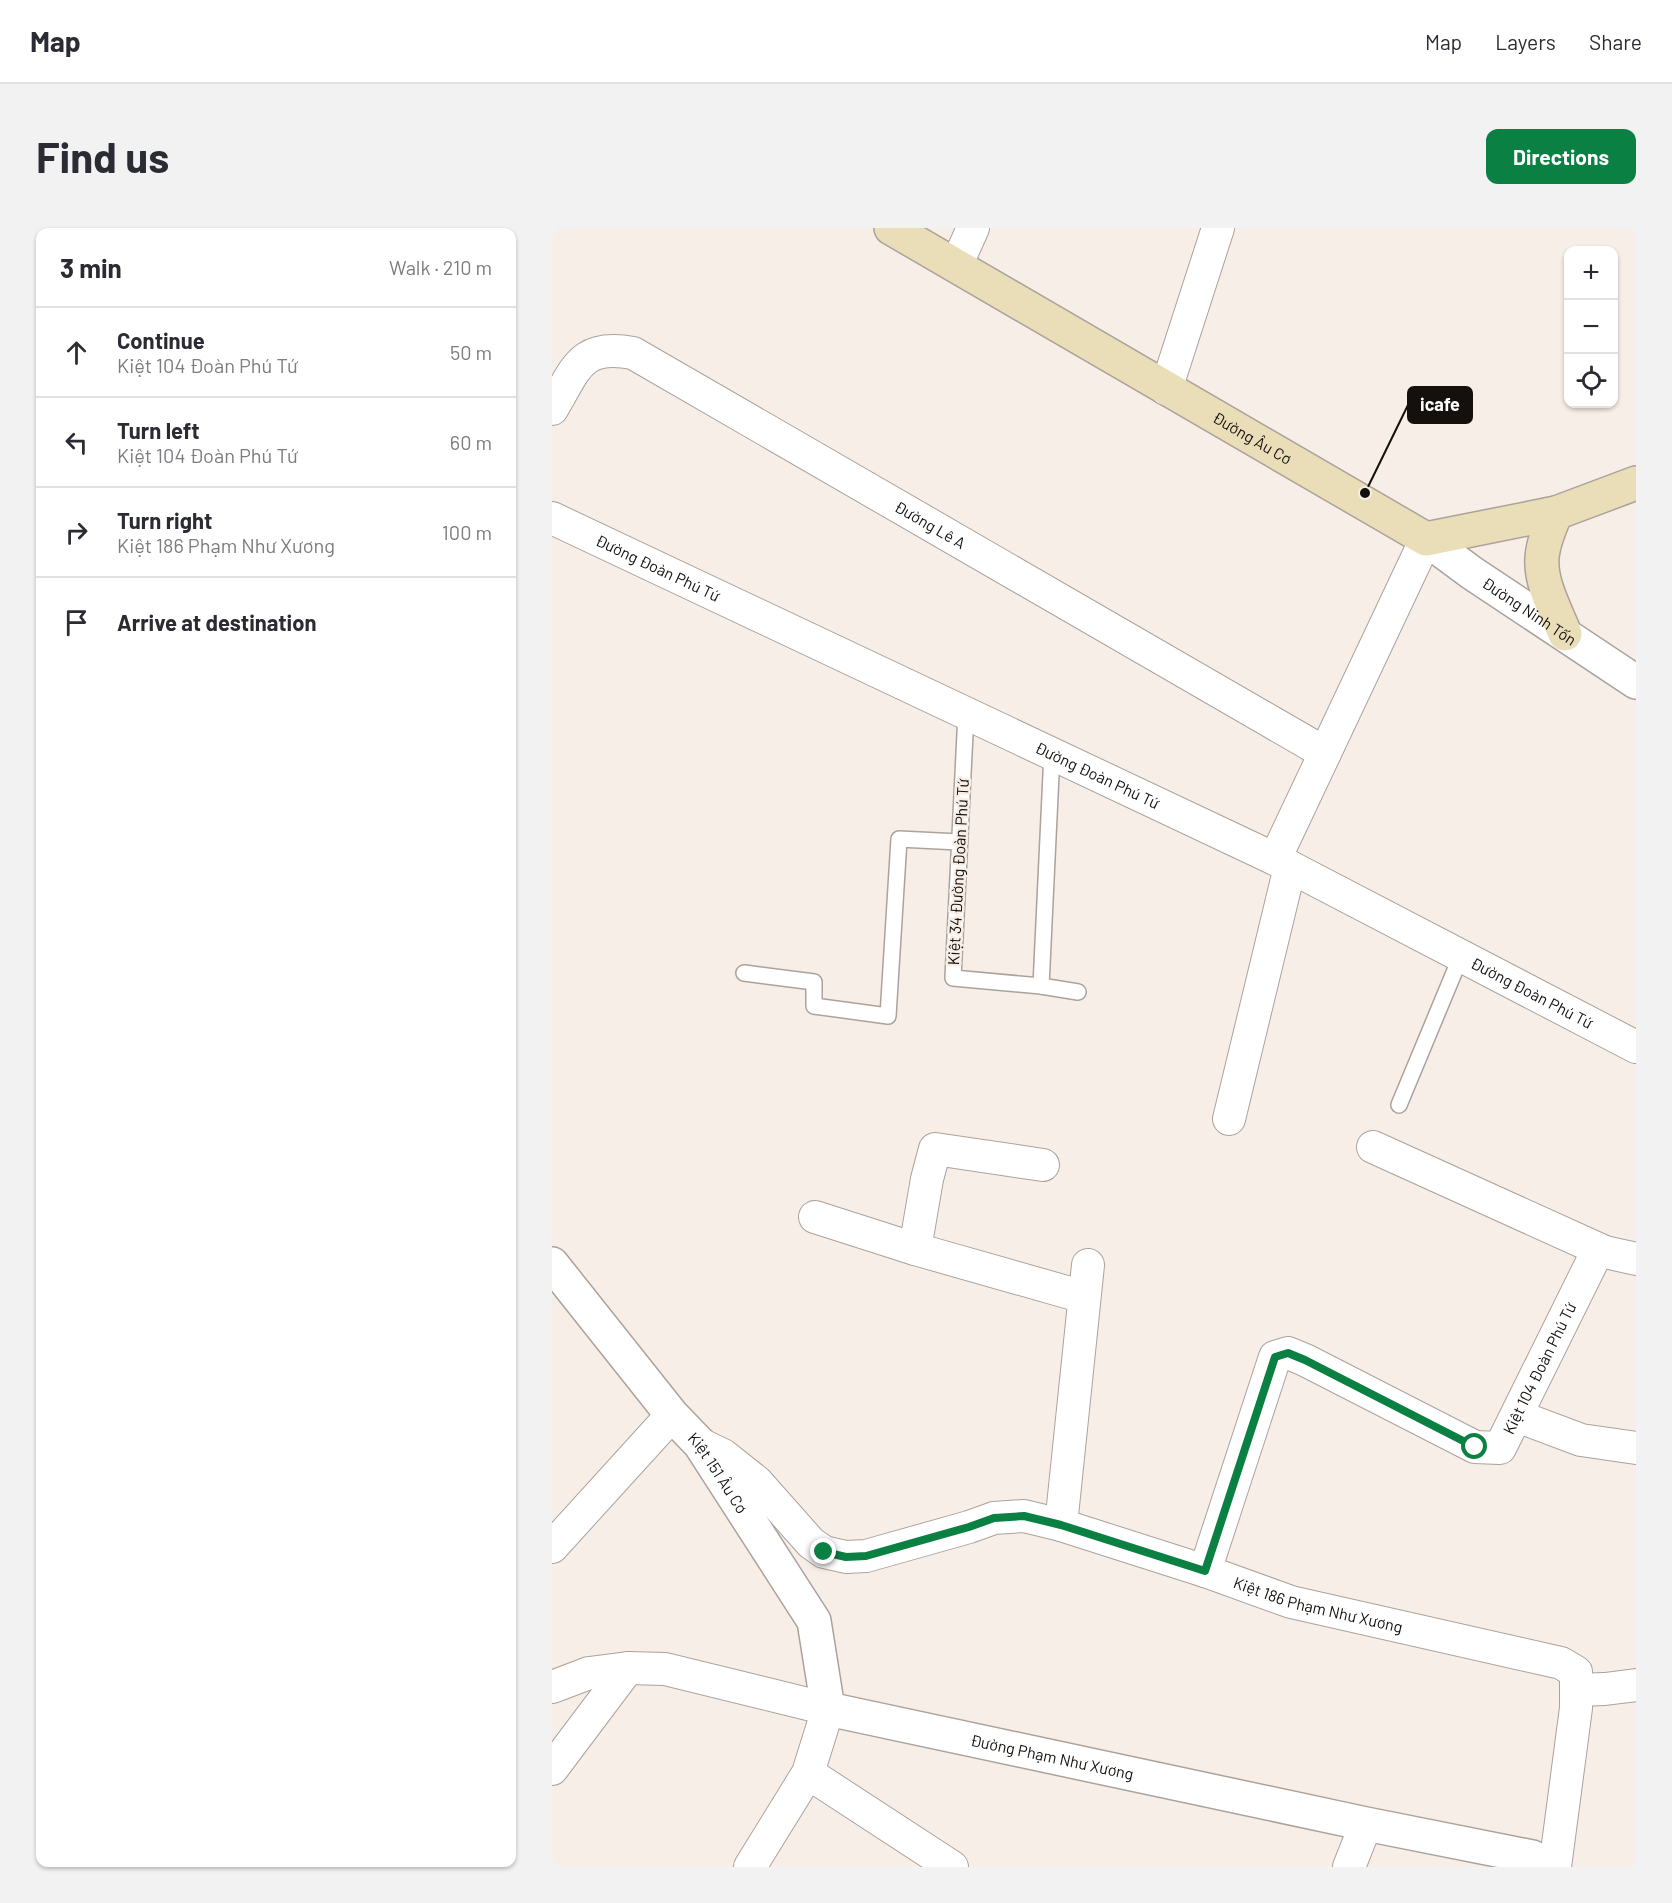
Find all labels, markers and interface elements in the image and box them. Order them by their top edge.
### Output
text: Map [30,24,81,58]
text: Map [1425,29,1462,54]
text: Layers [1495,29,1556,54]
text: Share [1589,29,1642,54]
button: Directions [1486,129,1636,184]
text: Find us [36,131,169,181]
map controls [1564,246,1618,408]
button: + [1564,246,1618,300]
text: 3 min [60,252,122,283]
text: Walk · 210 m [389,255,492,279]
button: − [1564,300,1618,354]
text: Continue [117,327,205,353]
icon: ahead [60,336,93,369]
text: 50 m [450,340,492,364]
text: Kiệt 104 Đoàn Phú Tứ [117,353,298,377]
button: locate [1564,354,1618,408]
callout: icafe [1408,387,1472,423]
text: icafe [1420,393,1460,415]
street label: Đường Âu Cơ [1210,407,1295,468]
text: Turn left [117,417,200,443]
icon: left [60,426,93,459]
text: 60 m [450,430,492,454]
text: Kiệt 104 Đoàn Phú Tứ [117,443,298,467]
street label: Đường Lê A [891,496,970,552]
text: Turn right [117,507,212,533]
icon: right [60,516,93,549]
text: 100 m [442,520,492,544]
street label: Đường Đoàn Phú Tứ [593,530,723,605]
text: Kiệt 186 Phạm Như Xương [117,533,335,557]
street label: Đường Ninh Tốn [1479,573,1580,649]
icon: arrive [60,606,93,639]
text: Arrive at destination [117,609,316,635]
street label: Đường Đoàn Phú Tứ [1033,737,1163,812]
street label: Kiệt 34 Đường Đoàn Phú Tứ [943,778,972,966]
street label: Đường Đoàn Phú Tứ [1468,953,1597,1032]
street label: Kiệt 104 Đoàn Phú Tứ [1498,1299,1580,1437]
street label: Kiệt 151 Âu Cơ [685,1428,752,1517]
route start [1461,1433,1487,1459]
route end [810,1538,836,1564]
street label: Kiệt 186 Phạm Như Xương [1231,1572,1405,1636]
street label: Đường Phạm Như Xương [969,1730,1135,1783]

